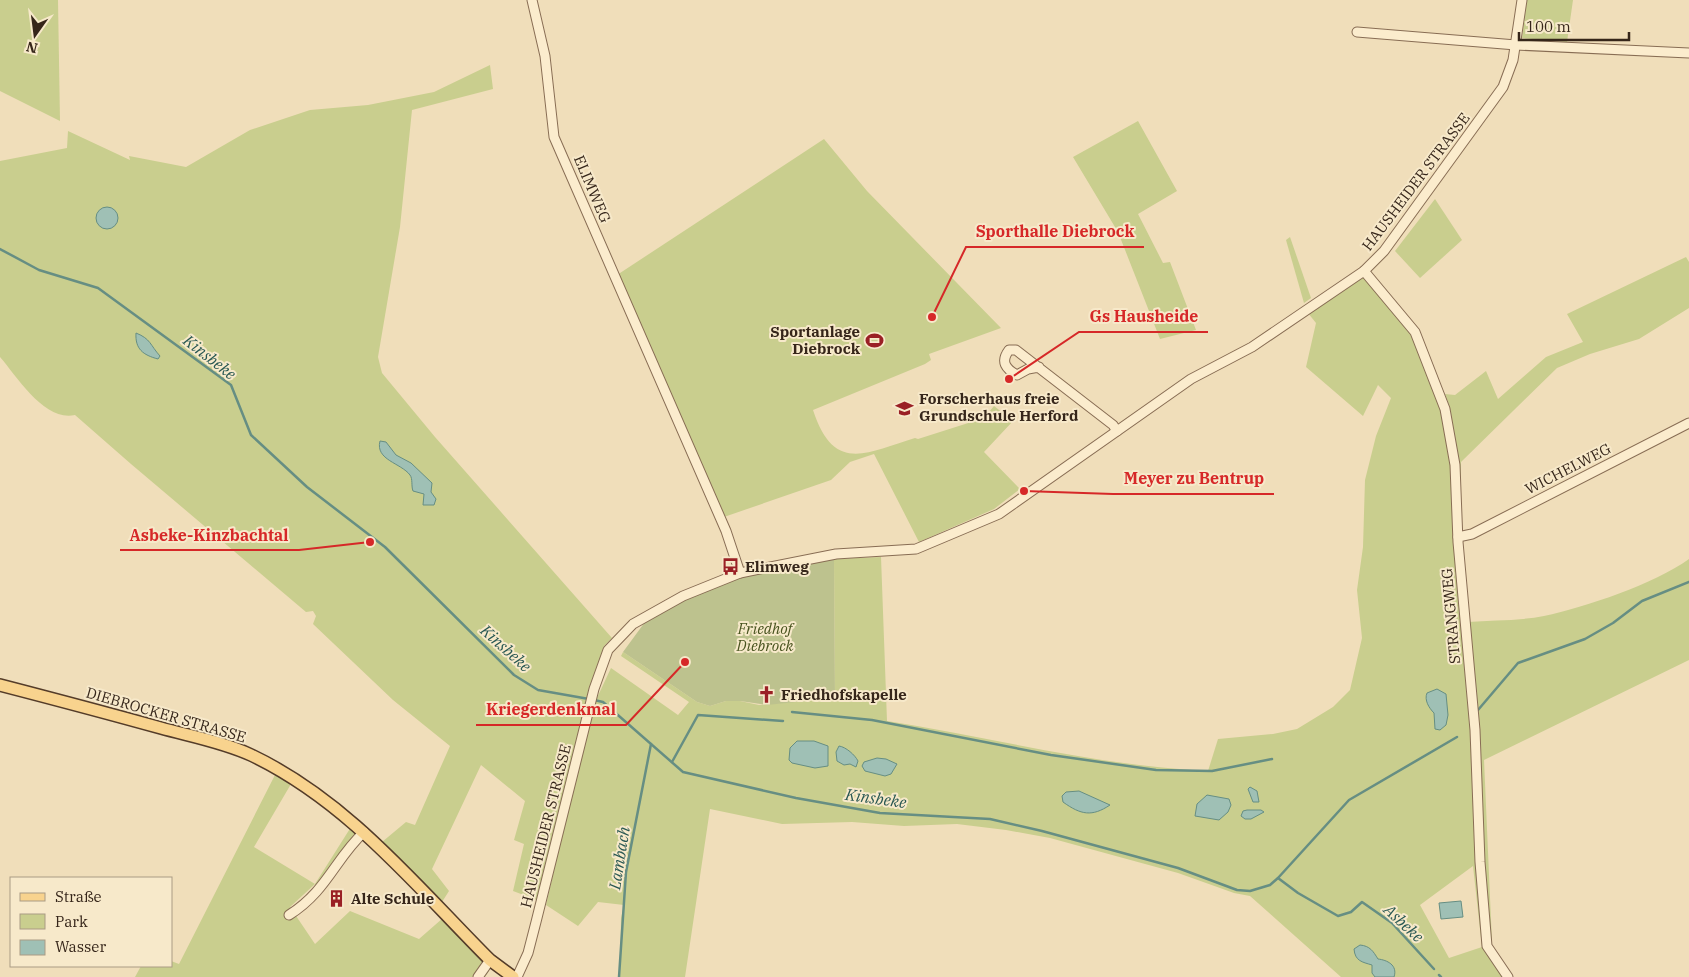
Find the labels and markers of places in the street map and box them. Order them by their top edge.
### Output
callout: Sporthalle Diebrock [966,216,1144,247]
callout: Gs Hausheide [1079,301,1208,332]
place label: Sportanlage Diebrock [770,322,861,358]
sports icon: Sportanlage Diebrock [864,331,884,351]
place label: Forscherhaus freie Grundschule Herford [919,389,1079,425]
school or university icon: Forscherhaus freie Grundschule Herford [895,398,915,418]
callout: Meyer zu Bentrup [1113,463,1274,494]
callout: Asbeke-Kinzbachtal [120,519,299,550]
bus stop icon: Elimweg [721,557,741,577]
place label: Elimweg [745,557,809,576]
church icon: Friedhofskapelle [757,685,777,705]
place label: Friedhofskapelle [781,685,907,704]
callout: Kriegerdenkmal [476,694,626,725]
building icon: Alte Schule [327,889,347,909]
place label: Alte Schule [351,889,434,908]

